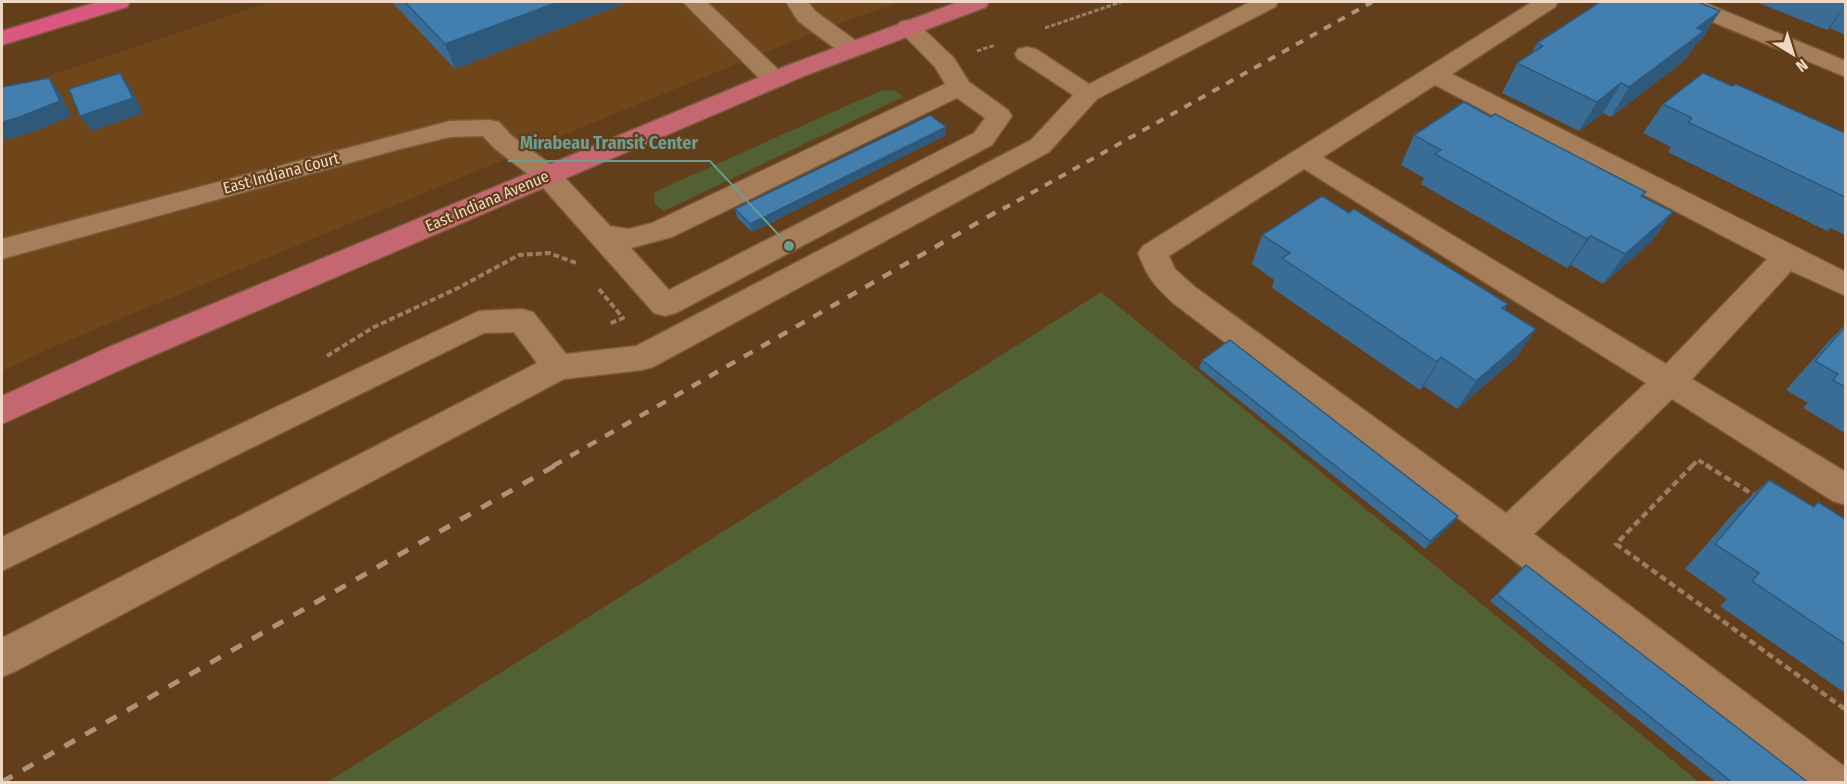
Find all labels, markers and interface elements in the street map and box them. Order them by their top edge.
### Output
north arrow [1763,24,1823,84]
text: N [1792,55,1812,76]
callout: Mirabeau Transit Center [508,125,710,161]
text: Mirabeau Transit Center [520,132,698,154]
street label: East Indiana Court [221,148,342,198]
street label: East Indiana Avenue [423,166,552,236]

